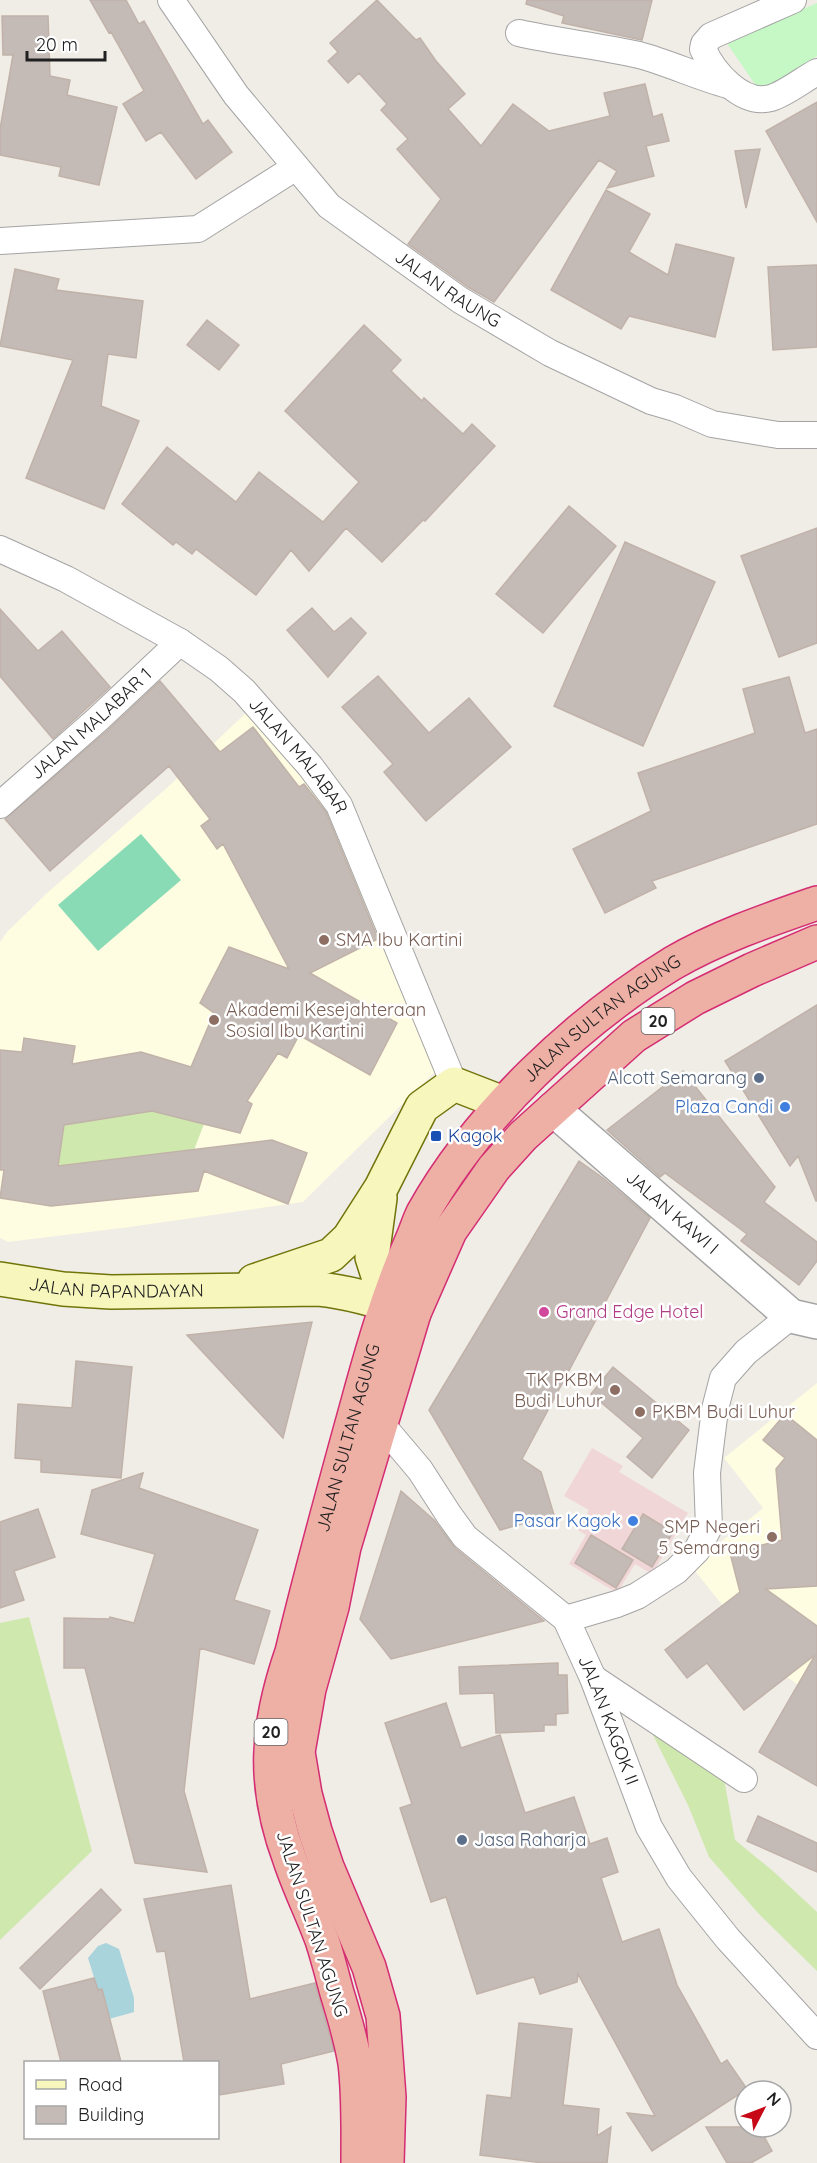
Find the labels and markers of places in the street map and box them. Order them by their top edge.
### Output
place label: SMA Ibu Kartini [336,928,462,951]
marker: SMA Ibu Kartini [317,933,331,947]
place label: Akademi Kesejahteraan Sosial Ibu Kartini [226,998,426,1042]
marker: Akademi Kesejahteraan Sosial Ibu Kartini [207,1013,221,1027]
place label: Alcott Semarang [607,1066,747,1089]
marker: Alcott Semarang [752,1071,766,1085]
place label: Plaza Candi [675,1095,773,1118]
marker: Plaza Candi [778,1100,792,1114]
place label: Kagok [448,1124,502,1147]
marker: Kagok [429,1129,443,1143]
place label: Grand Edge Hotel [556,1300,704,1323]
marker: Grand Edge Hotel [537,1305,551,1319]
place label: TK PKBM Budi Luhur [514,1368,603,1412]
marker: TK PKBM Budi Luhur [608,1383,622,1397]
place label: PKBM Budi Luhur [652,1400,795,1423]
marker: PKBM Budi Luhur [633,1405,647,1419]
place label: Pasar Kagok [514,1509,621,1532]
marker: Pasar Kagok [626,1514,640,1528]
place label: SMP Negeri 5 Semarang [658,1515,760,1559]
marker: SMP Negeri 5 Semarang [765,1530,779,1544]
place label: Jasa Raharja [474,1828,586,1851]
marker: Jasa Raharja [455,1833,469,1847]

